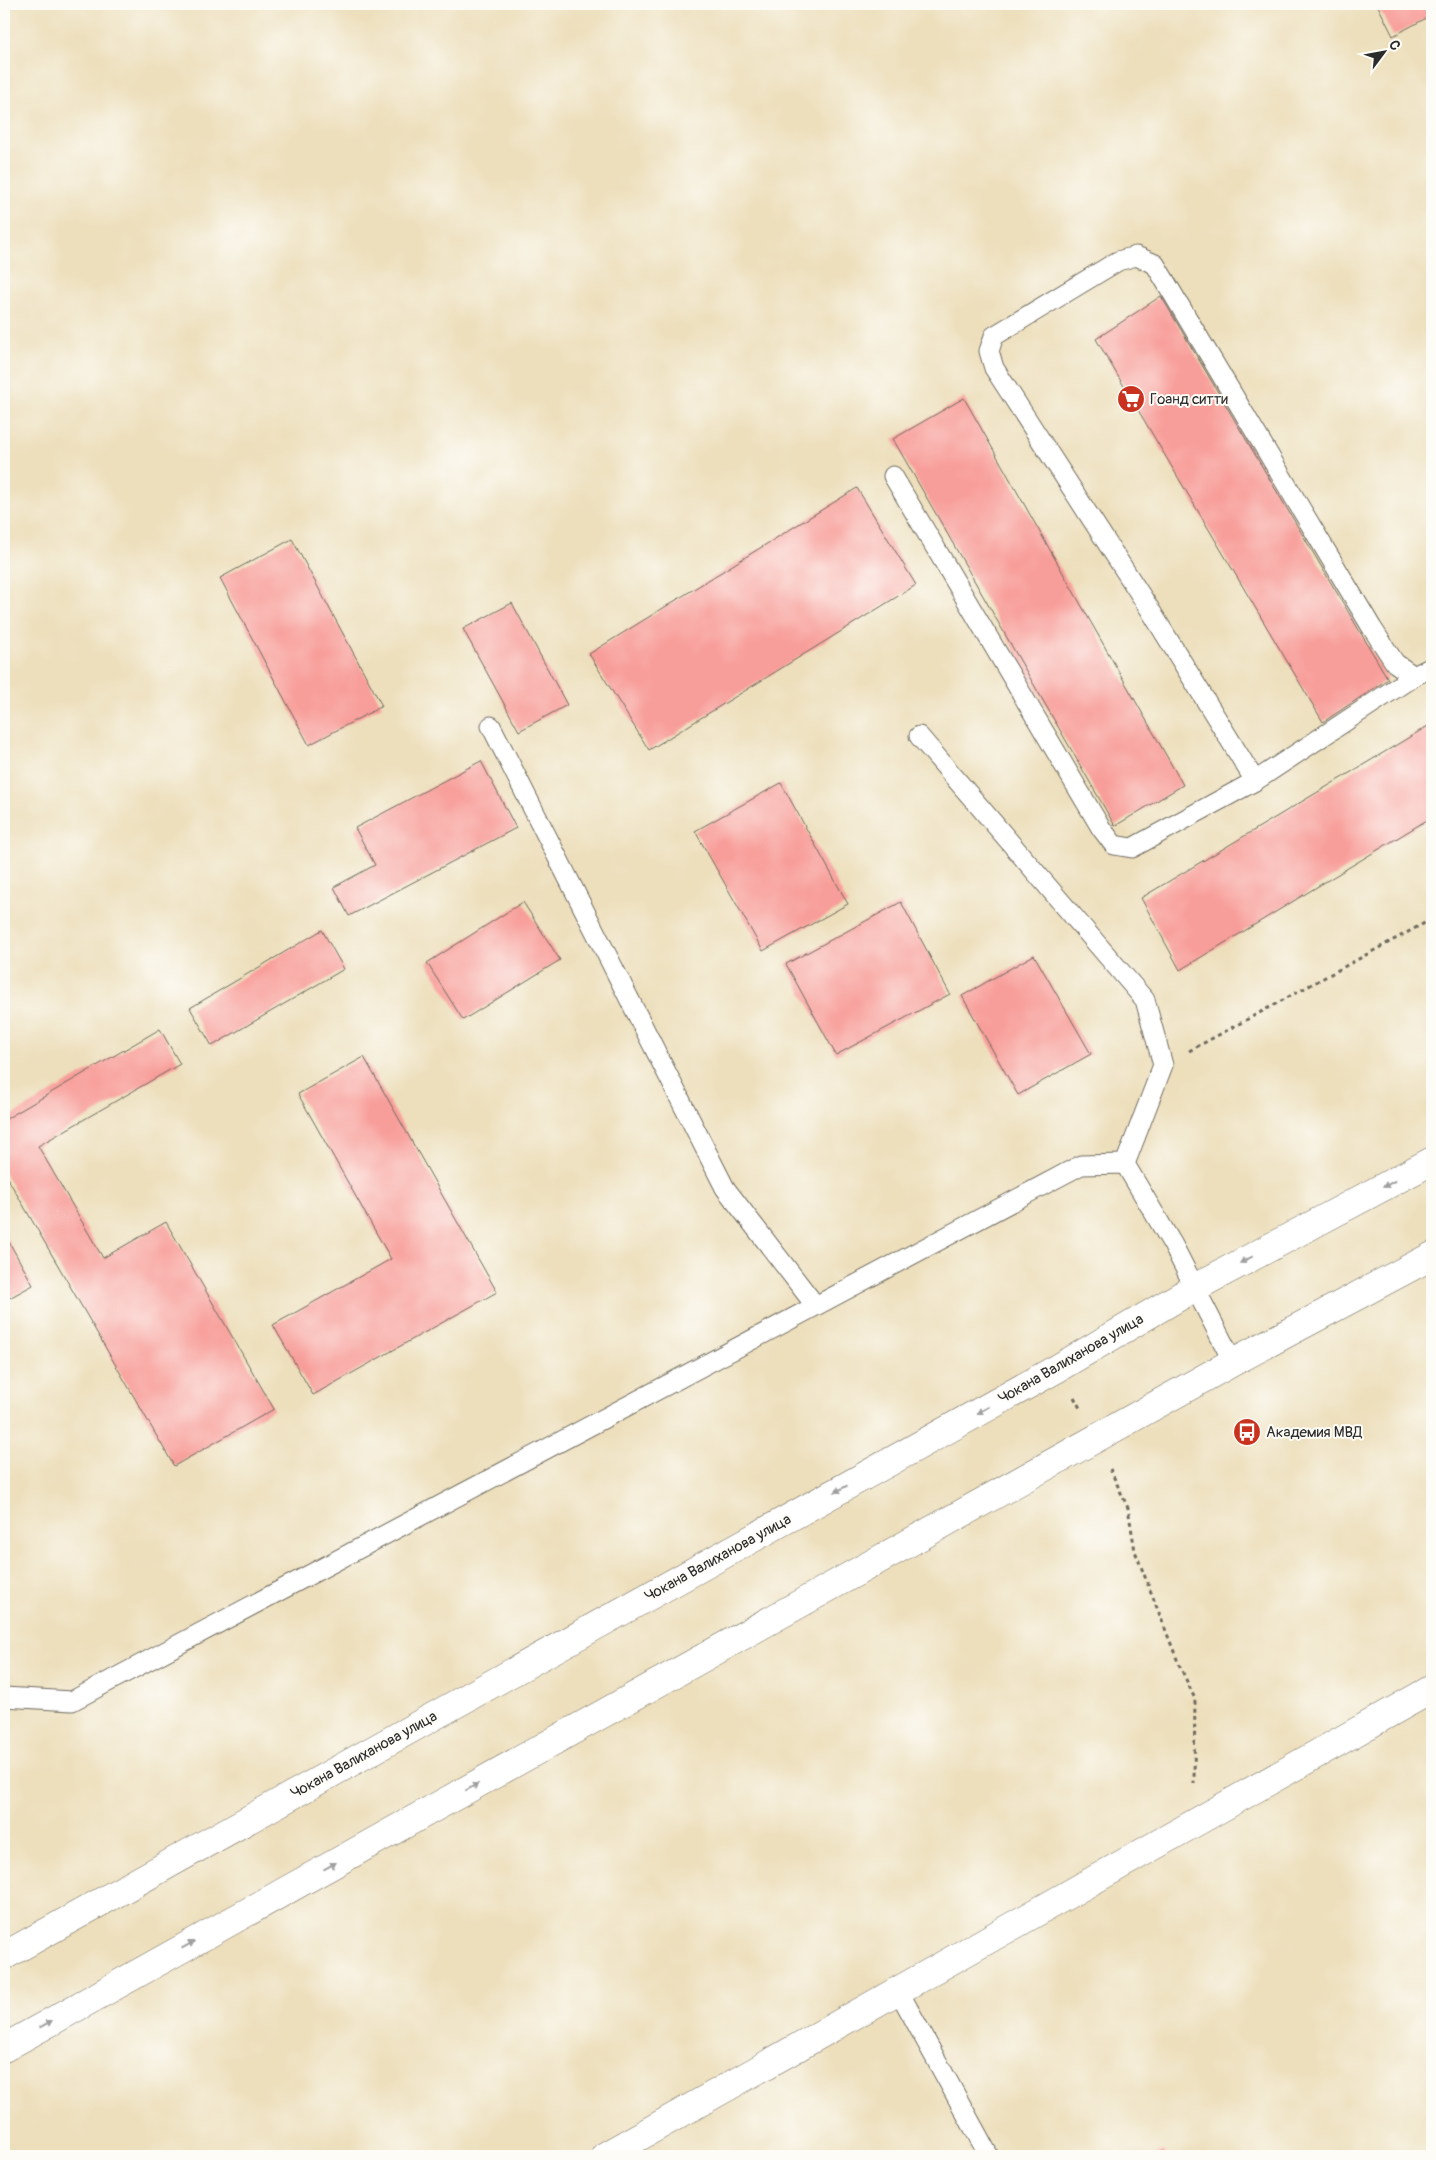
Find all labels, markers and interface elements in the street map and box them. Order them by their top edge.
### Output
north arrow [1358,28,1408,78]
text: С [1385,37,1404,54]
supermarket icon: Гоанд ситти [1116,384,1146,414]
place label: Гоанд ситти [1150,390,1228,409]
one-way arrow [1382,1180,1396,1188]
one-way arrow [1239,1256,1253,1265]
street label: Чокана Валиханова улица [995,1310,1147,1408]
one-way arrow [976,1405,989,1414]
bus stop icon: Академия МВД [1232,1417,1262,1447]
place label: Академия МВД [1266,1423,1363,1442]
one-way arrow [833,1485,848,1493]
street label: Чокана Валиханова улица [641,1510,795,1606]
street label: Чокана Валиханова улица [287,1707,441,1803]
one-way arrow [465,1783,479,1791]
one-way arrow [323,1862,338,1870]
one-way arrow [182,1941,195,1950]
one-way arrow [40,2020,53,2029]

